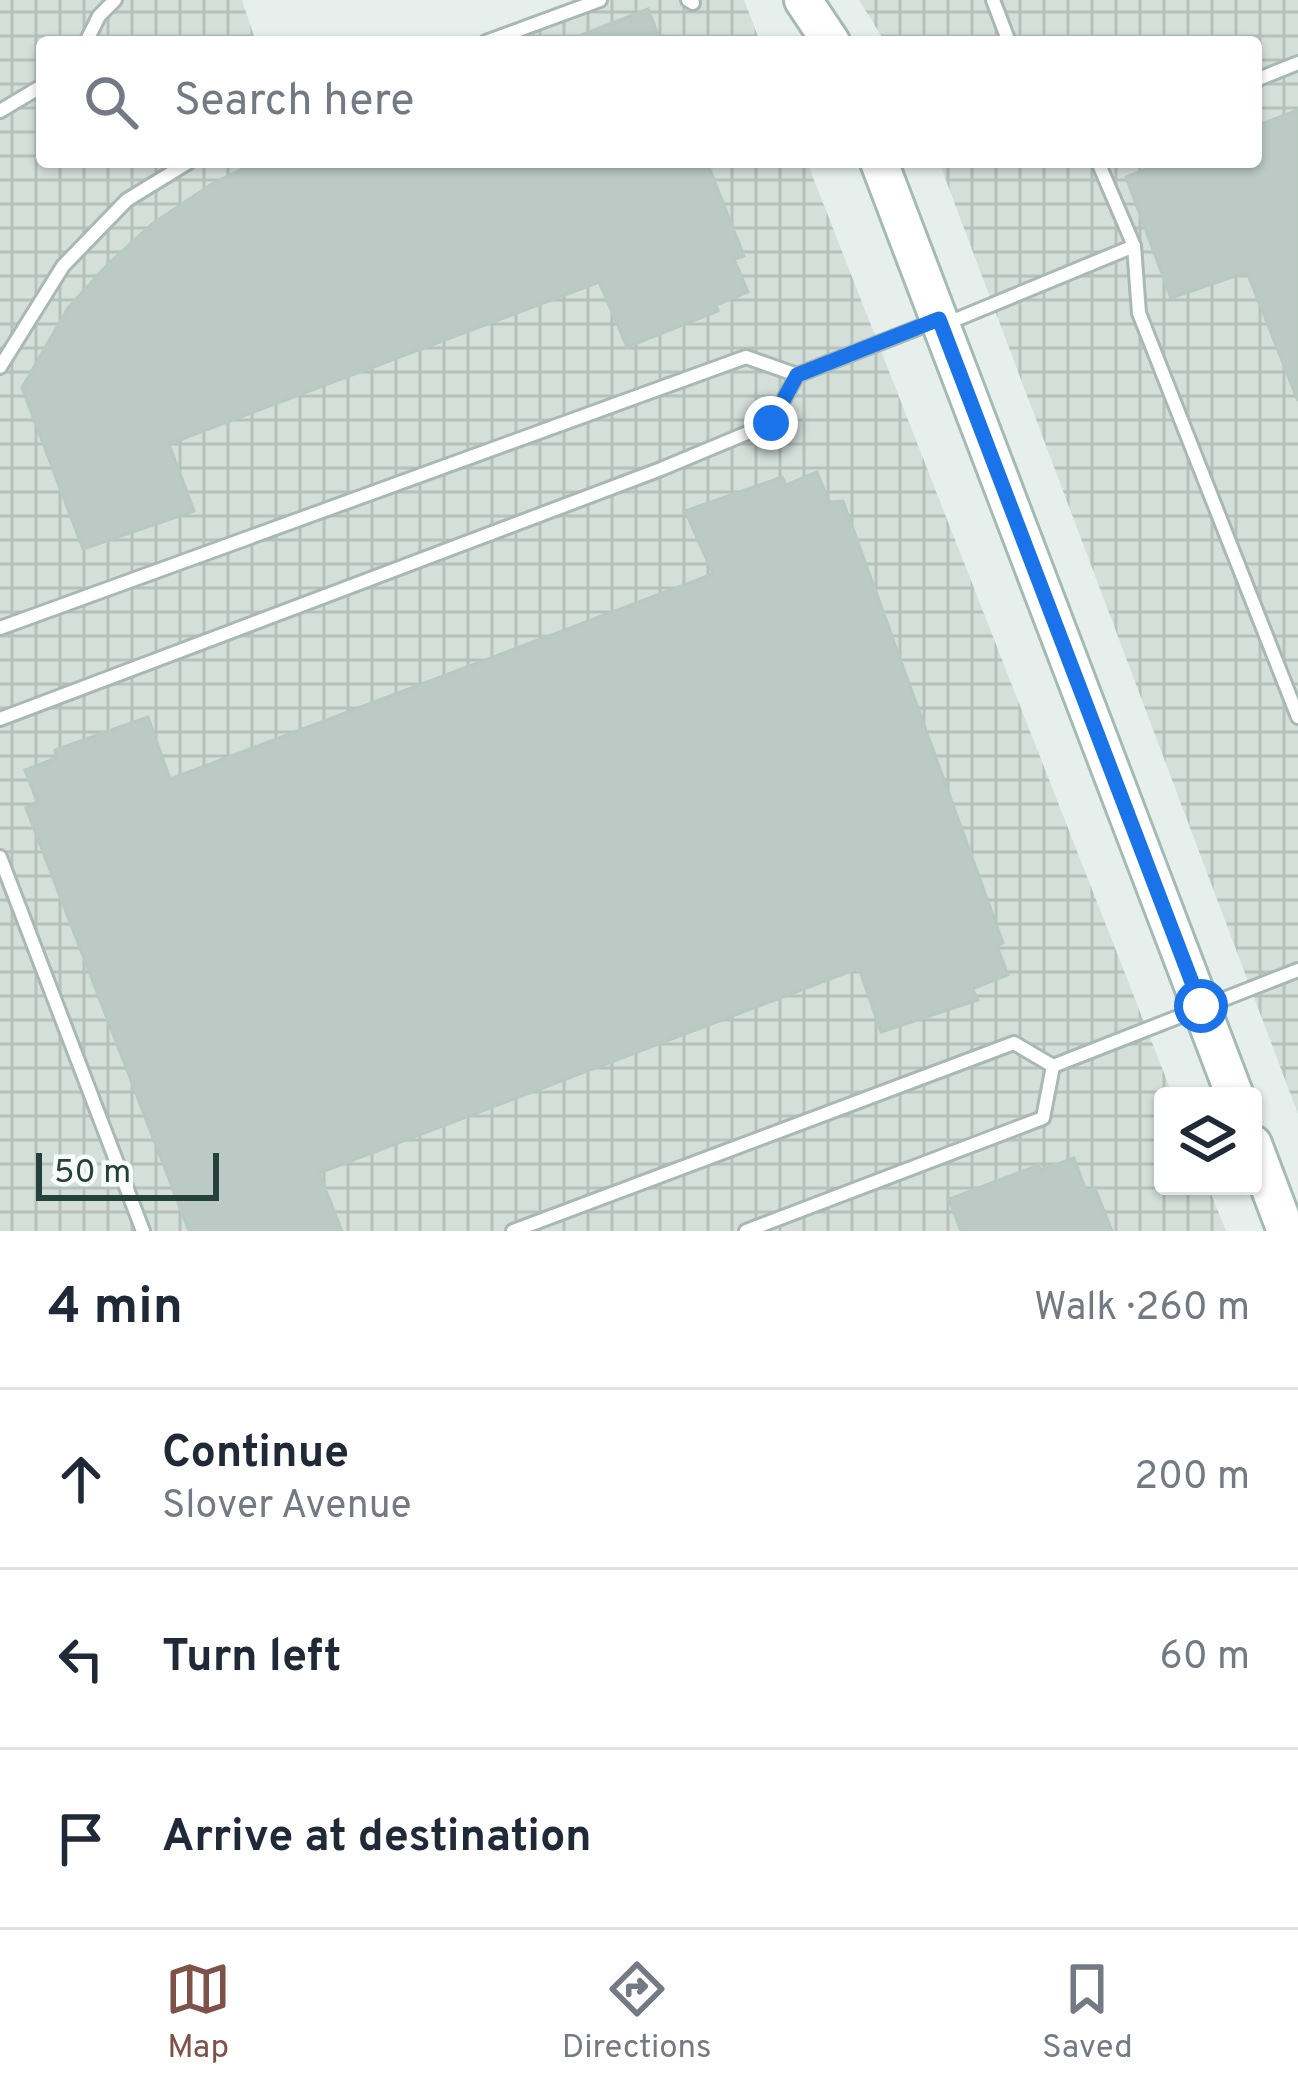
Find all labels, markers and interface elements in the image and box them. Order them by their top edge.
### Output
search box [36,36,1262,168]
icon: search [78,69,144,135]
text: Search here [174,74,414,131]
route end [744,396,798,450]
route start [1174,979,1228,1033]
map controls [1154,1087,1262,1195]
button: layers [1154,1087,1262,1195]
scale bar [36,1147,219,1200]
text: 50 m [54,1153,131,1195]
text: 4 min [48,1277,183,1342]
text: Walk · 260 m [1034,1285,1250,1334]
text: Continue [162,1426,349,1483]
icon: ahead [48,1446,114,1512]
text: 200 m [1134,1454,1250,1503]
text: Slover Avenue [162,1483,411,1532]
icon: left [48,1626,114,1692]
text: Turn left [162,1630,341,1687]
text: 60 m [1159,1634,1250,1683]
icon: arrive [48,1806,114,1872]
text: Arrive at destination [162,1810,592,1867]
tab: Map [165,1956,231,2070]
tab: Directions [562,1956,712,2070]
tab: Saved [1042,1956,1133,2070]

